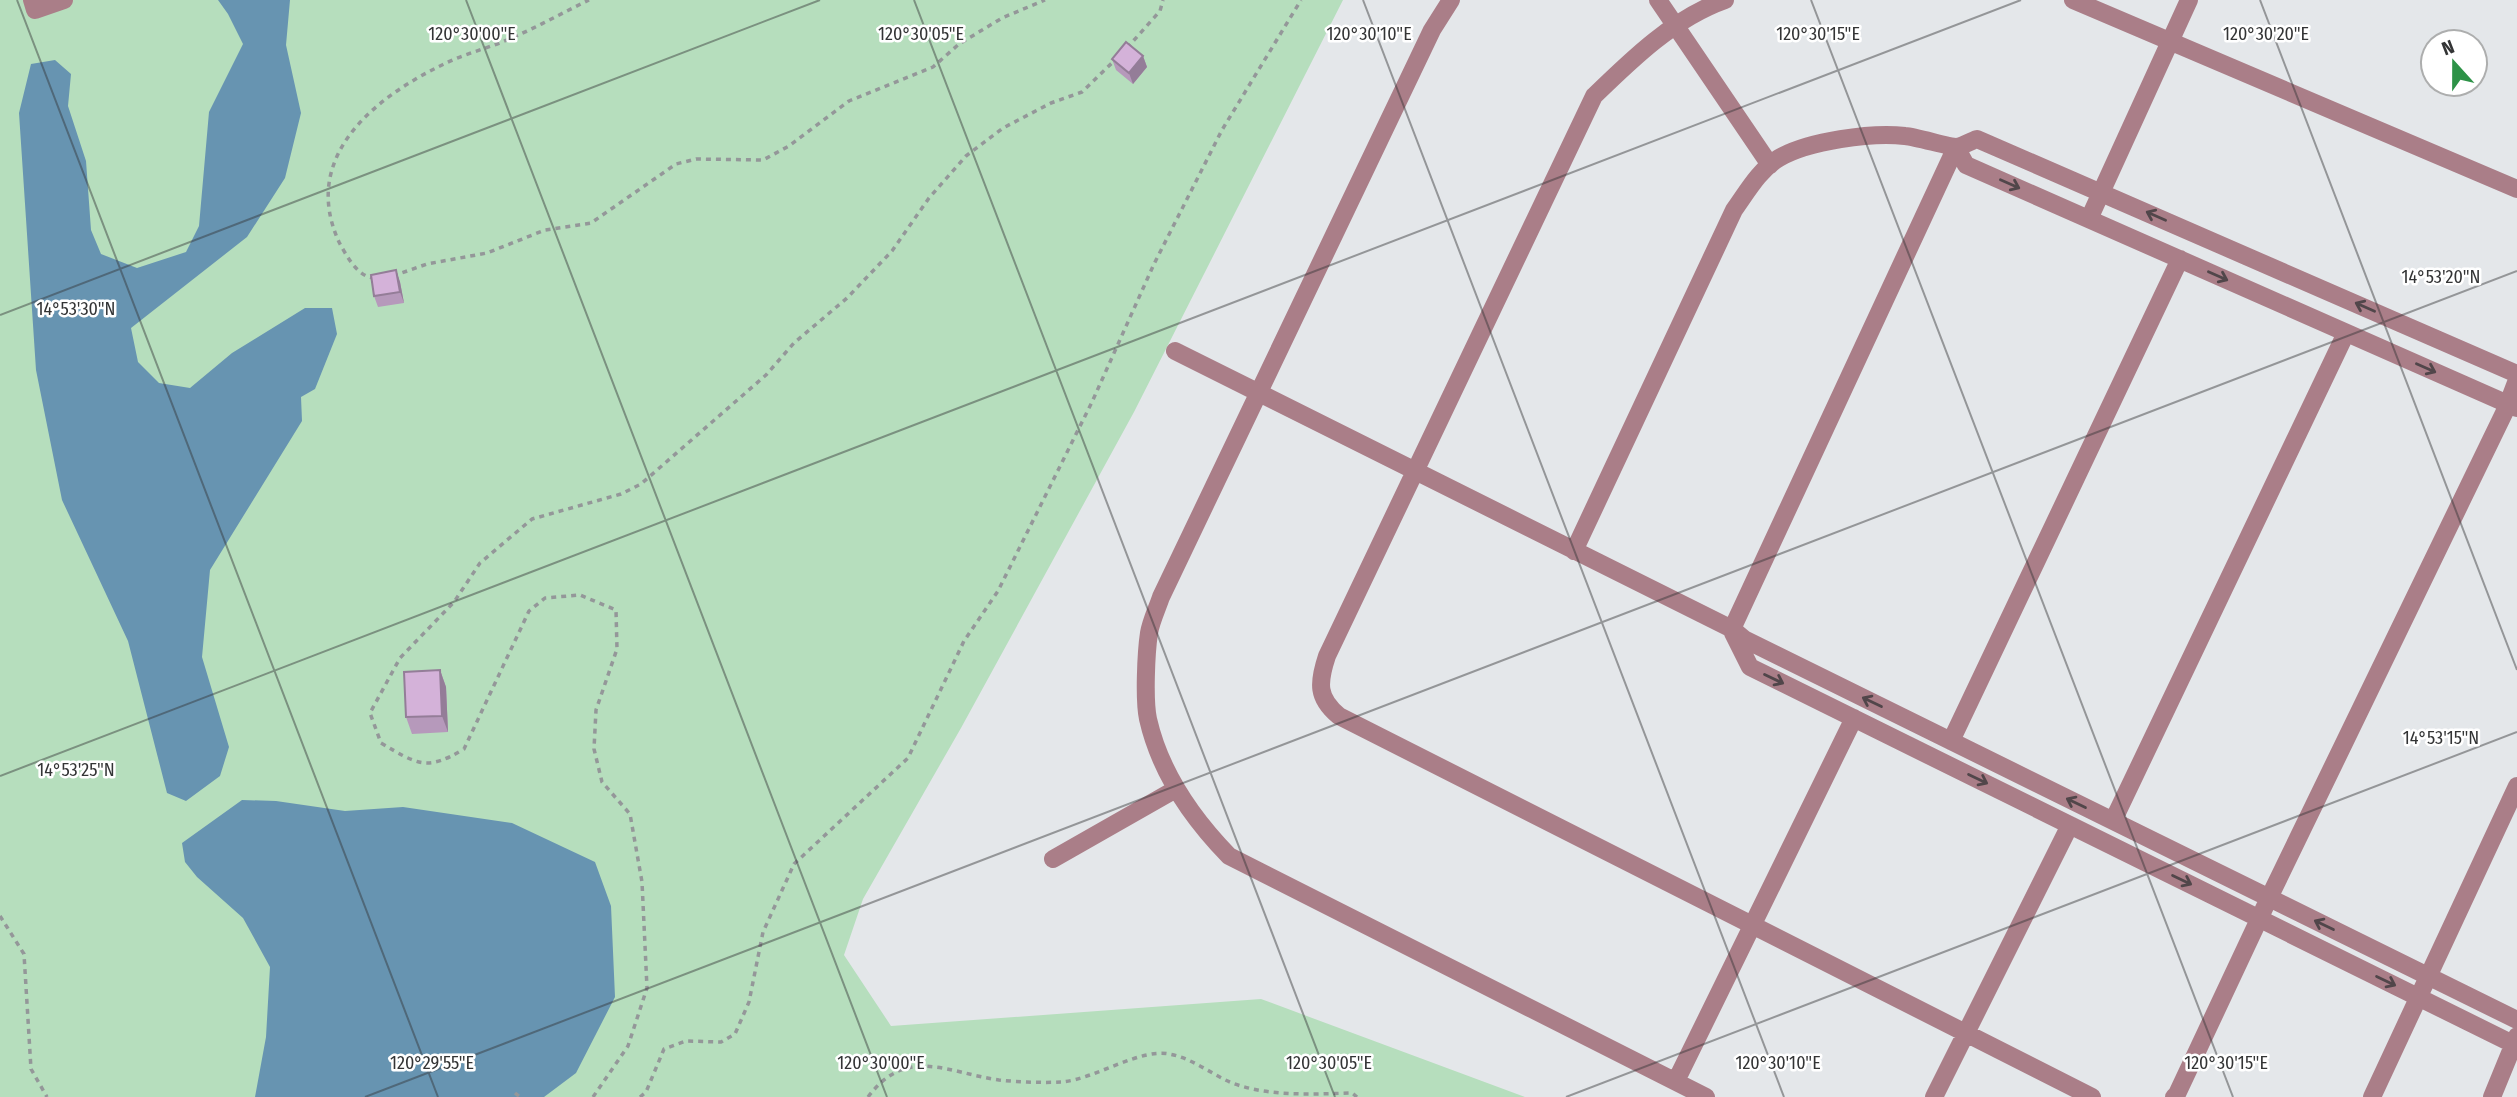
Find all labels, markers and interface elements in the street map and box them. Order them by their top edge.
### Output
text: 120°30'00"E [428,23,516,45]
text: 120°30'05"E [878,23,964,45]
text: 120°30'10"E [1326,23,1412,45]
text: 120°30'15"E [1776,23,1860,45]
text: 120°30'20"E [2223,23,2309,45]
north arrow [2419,28,2489,98]
text: N [2439,35,2458,60]
one-way arrow [1999,178,2020,191]
one-way arrow [2146,209,2167,222]
text: 14°53'20"N [2402,266,2480,288]
one-way arrow [2207,270,2228,283]
text: 14°53'30"N [36,298,116,320]
one-way arrow [2354,300,2376,313]
one-way arrow [2415,362,2436,375]
one-way arrow [1763,672,1784,686]
one-way arrow [1862,694,1883,708]
text: 14°53'15"N [2403,727,2479,749]
text: 14°53'25"N [37,759,115,781]
one-way arrow [1967,773,1988,787]
one-way arrow [2066,795,2087,809]
one-way arrow [2171,874,2192,888]
one-way arrow [2314,918,2335,931]
one-way arrow [2375,975,2396,989]
text: 120°29'55"E [390,1052,474,1074]
text: 120°30'00"E [837,1052,925,1074]
text: 120°30'05"E [1286,1052,1372,1074]
text: 120°30'10"E [1735,1052,1821,1074]
text: 120°30'15"E [2184,1052,2268,1074]

